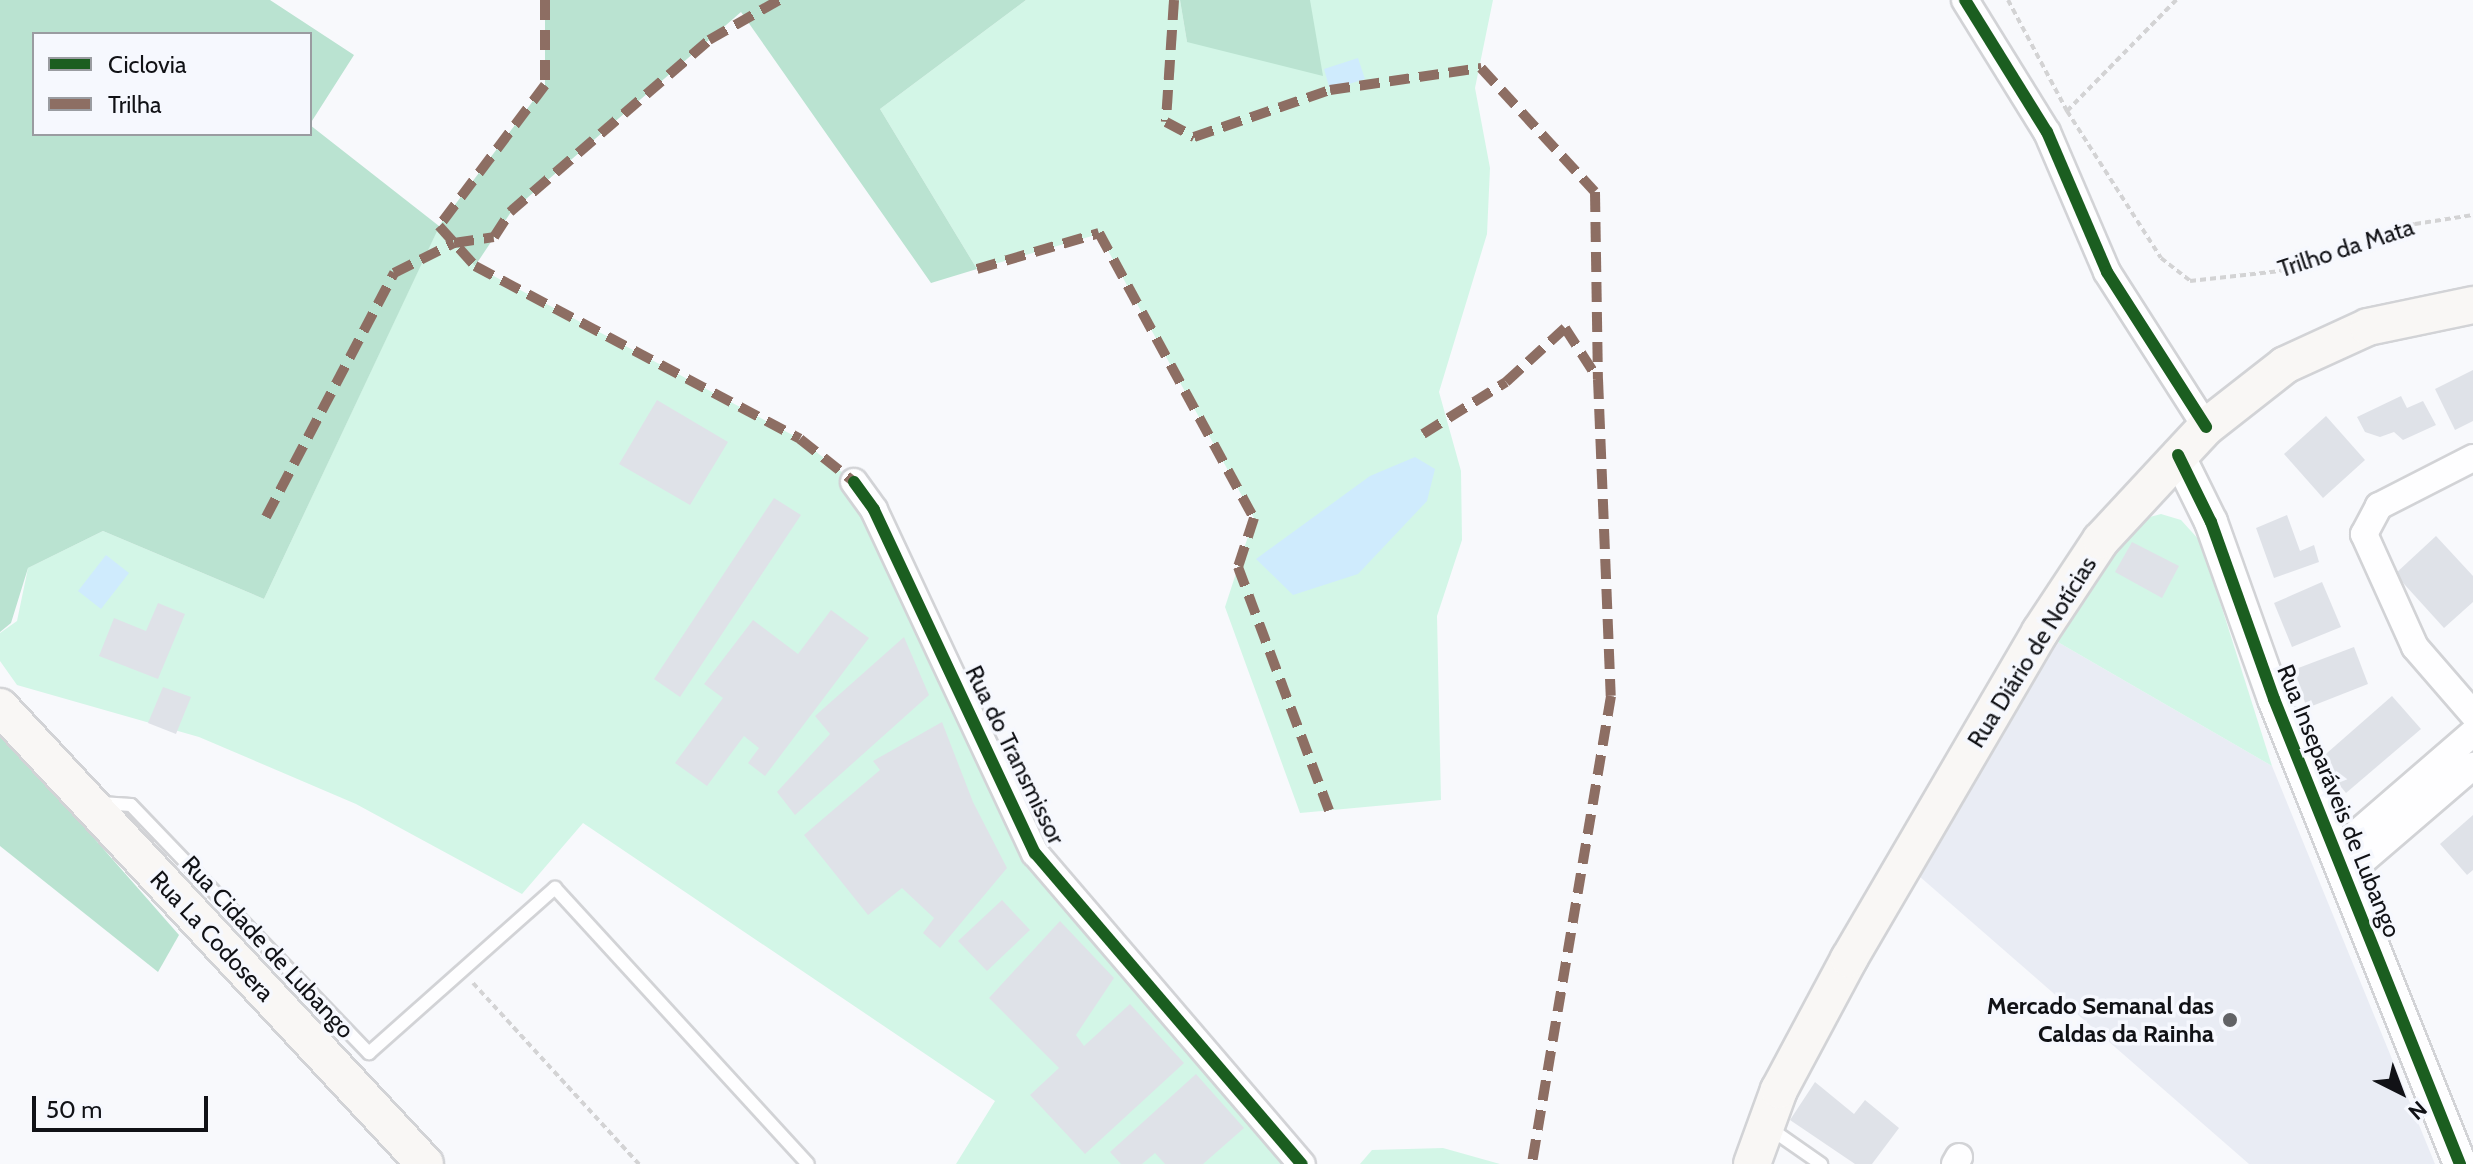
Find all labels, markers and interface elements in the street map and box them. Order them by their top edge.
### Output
legend [32,32,312,136]
text: Ciclovia [108,50,186,79]
text: Trilha [108,90,162,119]
street label: Trilho da Mata [2274,213,2418,283]
street label: Rua Diário de Notícias [1961,551,2103,753]
street label: Rua Inseparáveis de Lubango [2271,660,2407,942]
street label: Rua do Transmissor [959,661,1071,849]
street label: Rua Cidade de Lubango [176,850,360,1044]
street label: Rua La Codosera [144,865,280,1007]
place label: Mercado Semanal das Caldas da Rainha [1987,992,2214,1048]
marker: Mercado Semanal das Caldas da Rainha [2221,1011,2239,1029]
north arrow [2361,1052,2441,1132]
scale bar [36,1080,212,1130]
text: 50 m [46,1095,102,1124]
text: N [2403,1095,2432,1125]

